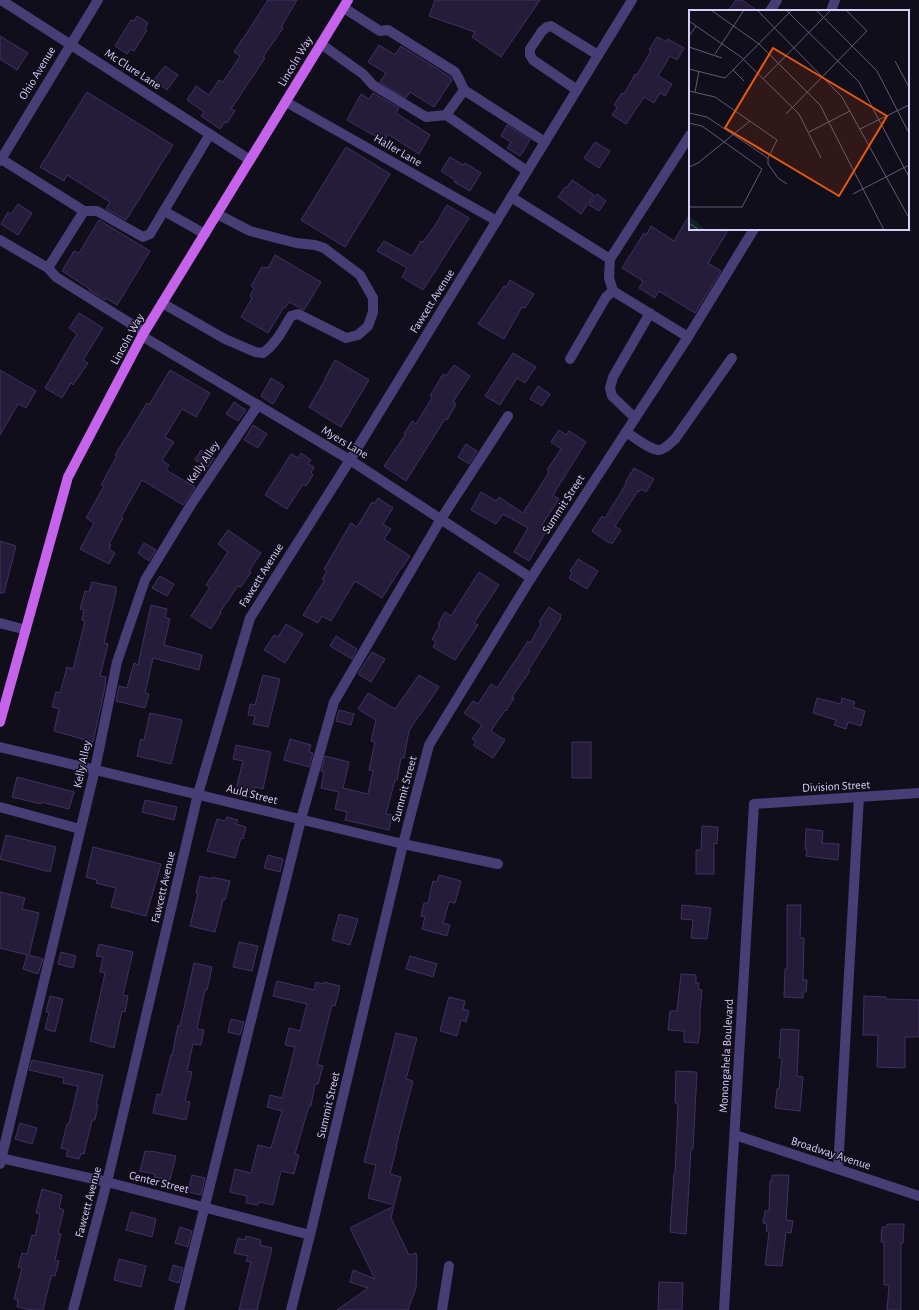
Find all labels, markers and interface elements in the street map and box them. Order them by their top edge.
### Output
inset map [689,10,909,230]
street label: Lincoln Way [275,34,316,89]
street label: Ohio Avenue [17,44,57,102]
street label: Mc Clure Lane [103,46,163,92]
street label: Haller Lane [372,132,424,168]
street label: Fawcett Avenue [408,267,456,335]
street label: Lincoln Way [108,311,147,367]
street label: Myers Lane [319,423,370,461]
street label: Kelly Alley [185,439,222,486]
street label: Summit Street [540,472,587,536]
street label: Fawcett Avenue [237,541,285,609]
street label: Kelly Alley [71,739,94,789]
street label: Summit Street [389,755,419,823]
street label: Division Street [802,778,871,794]
street label: Auld Street [225,782,279,806]
street label: Fawcett Avenue [149,850,177,924]
street label: Monongahela Boulevard [717,999,735,1113]
street label: Summit Street [315,1071,341,1139]
street label: Broadway Avenue [789,1134,872,1173]
street label: Fawcett Avenue [73,1165,103,1239]
street label: Center Street [128,1169,190,1195]

